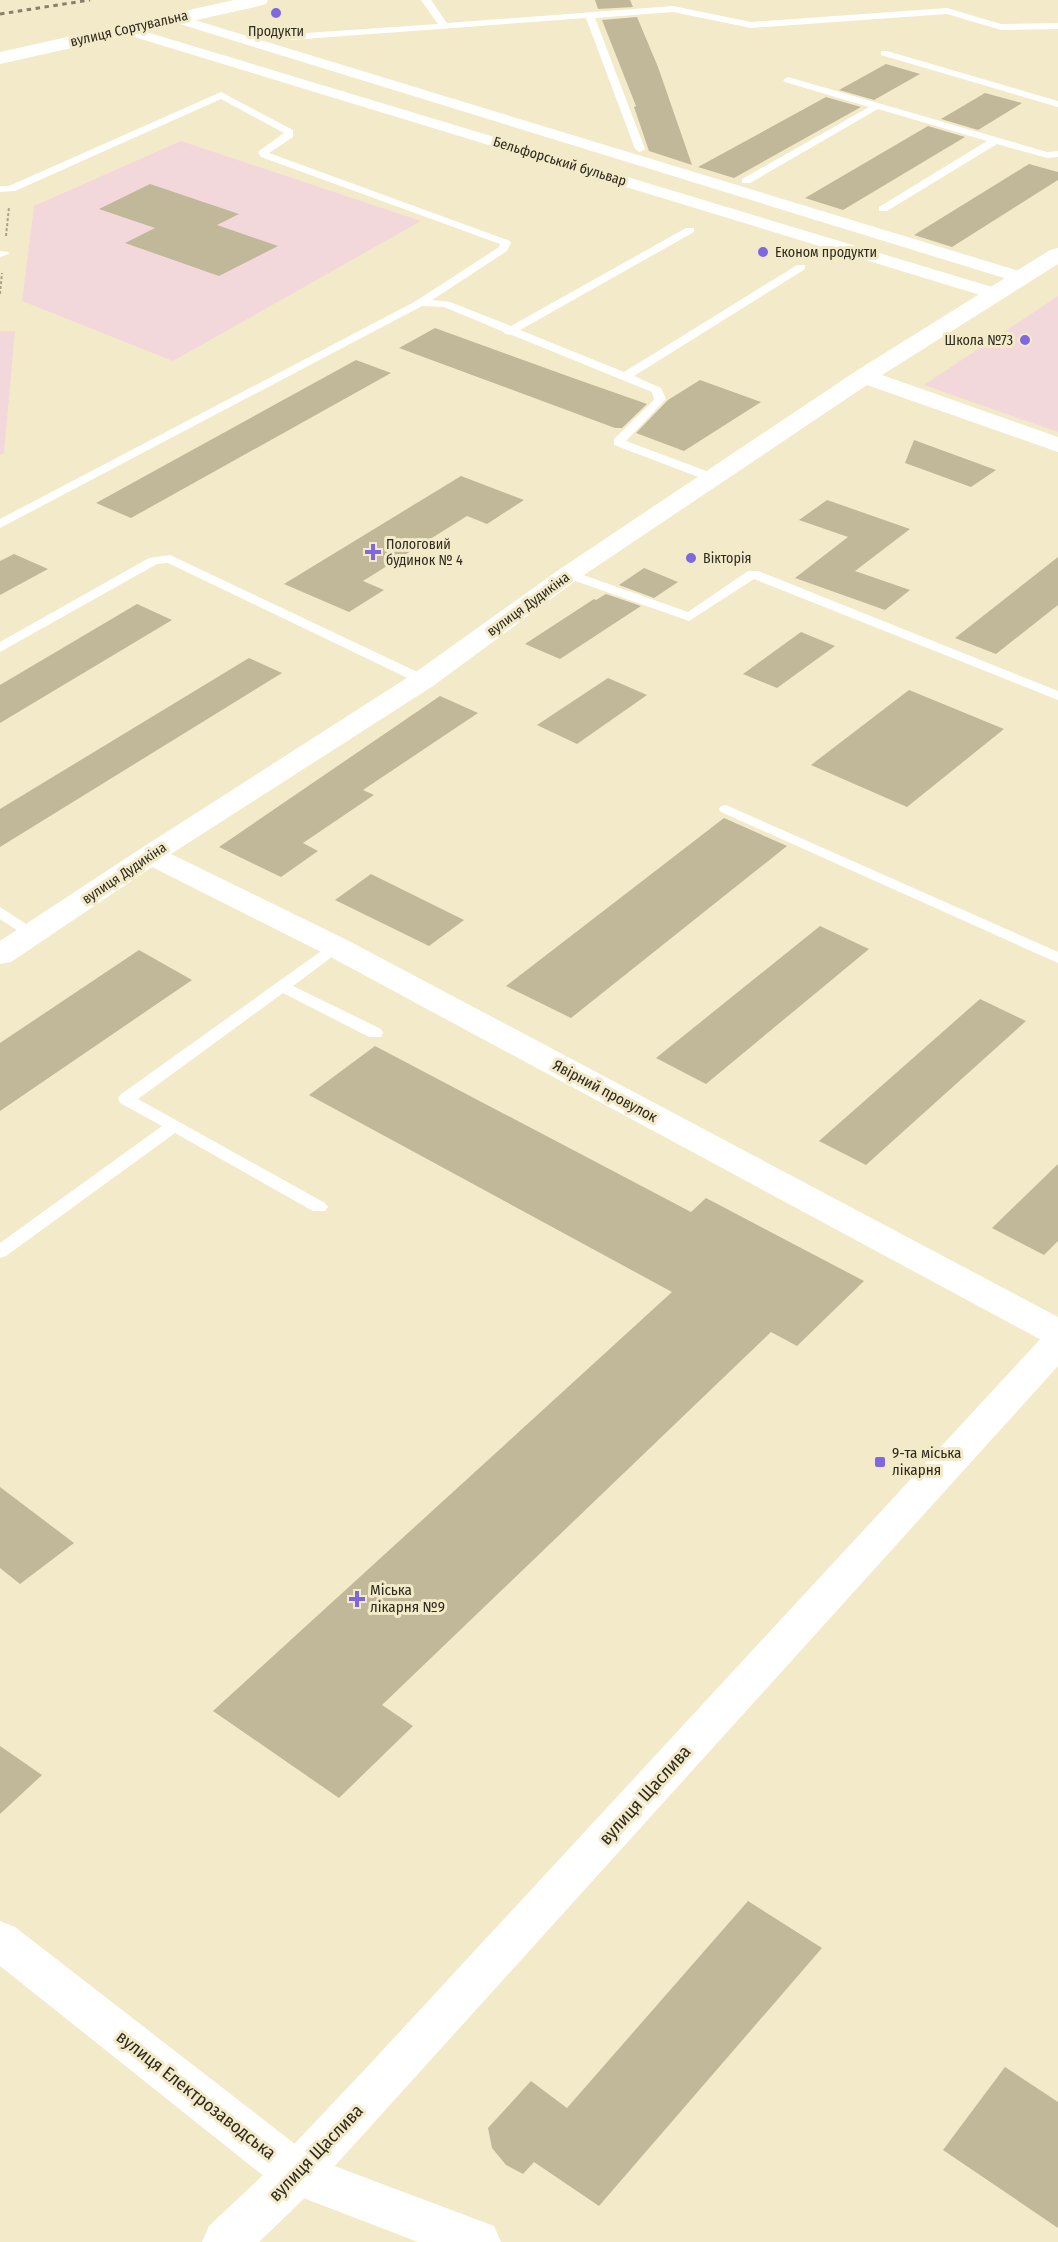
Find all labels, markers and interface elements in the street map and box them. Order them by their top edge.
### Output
marker: Продукти [269,6,283,20]
street label: вулиця Сортувальна [69,7,190,50]
place label: Продукти [248,23,304,40]
street label: Бельфорський бульвар [491,133,629,190]
place label: Економ продукти [775,244,877,261]
marker: Економ продукти [756,245,770,259]
place label: Школа №73 [945,332,1013,349]
marker: Школа №73 [1018,333,1032,347]
place label: Пологовий будинок № 4 [386,536,463,569]
marker: Пологовий будинок № 4 [364,543,382,561]
place label: Вікторія [703,550,751,567]
marker: Вікторія [684,551,698,565]
street label: вулиця Дудикіна [484,569,573,640]
street label: вулиця Дудикіна [79,839,170,908]
street label: Явірний провулок [550,1056,660,1126]
place label: 9-та міська лікарня [892,1444,961,1479]
marker: 9-та міська лікарня [873,1455,887,1469]
place label: Міська лікарня №9 [370,1581,445,1616]
marker: Міська лікарня №9 [348,1590,366,1608]
street label: вулиця Щаслива [595,1741,696,1849]
street label: вулиця Електрозаводська [112,2026,280,2164]
street label: вулиця Щаслива [264,2100,368,2206]

